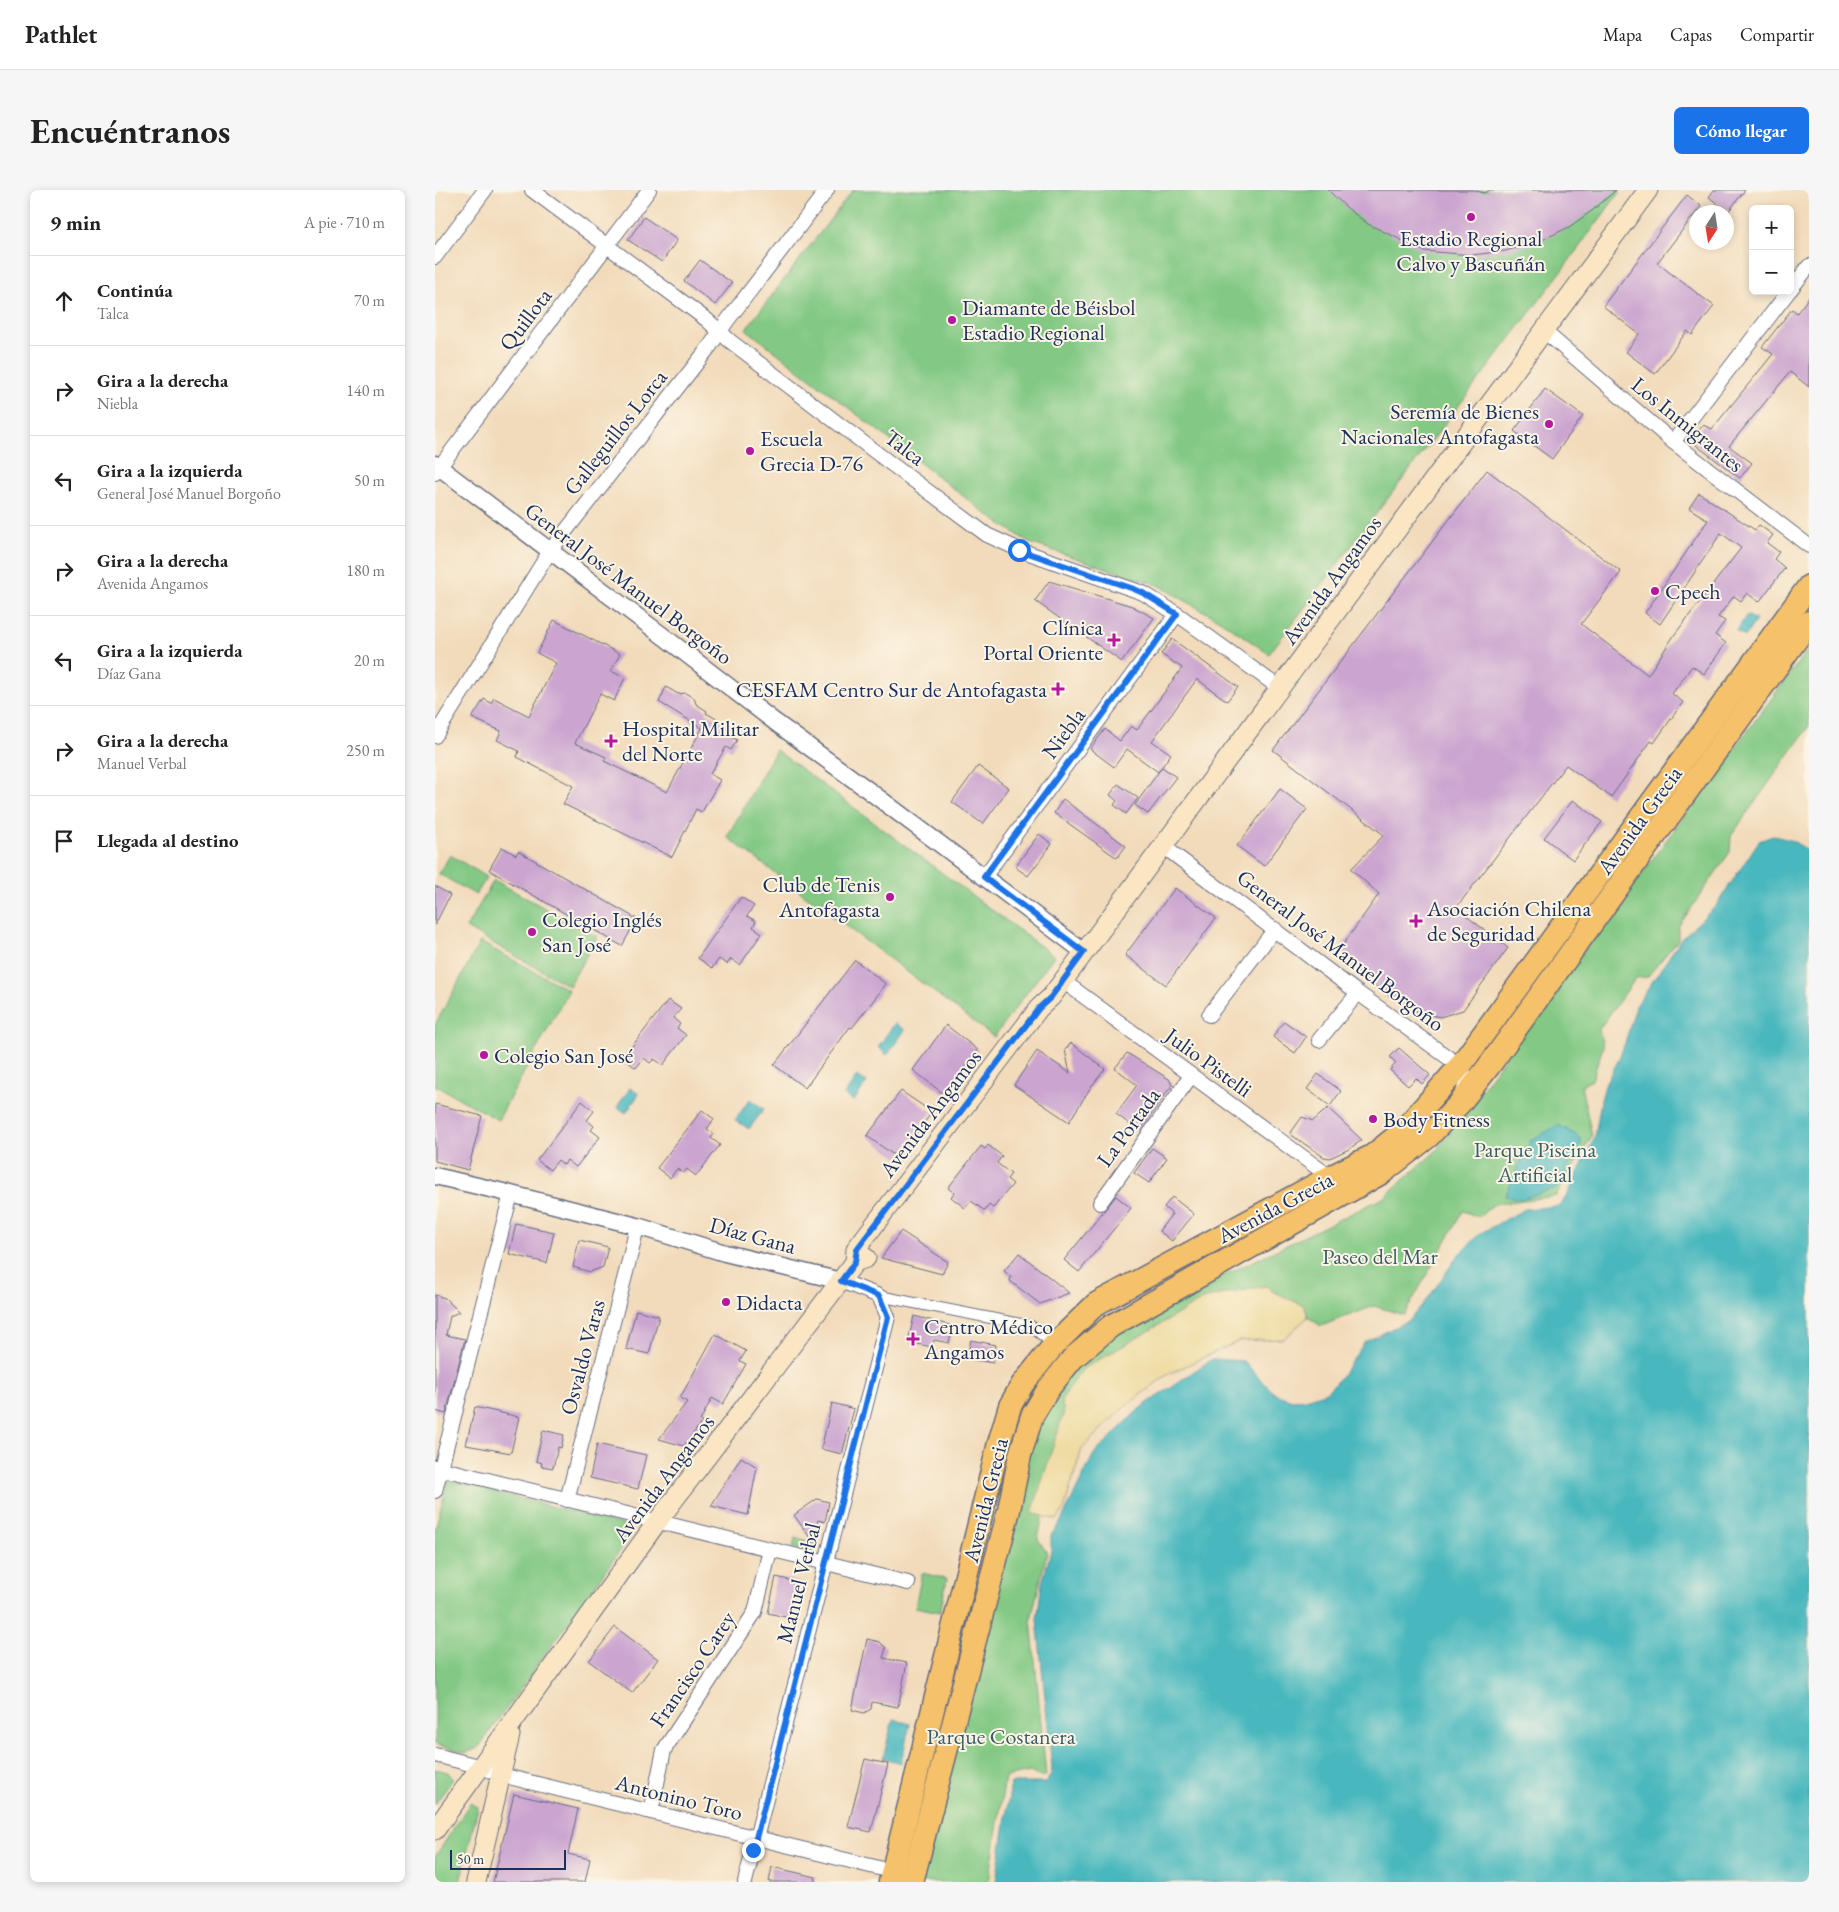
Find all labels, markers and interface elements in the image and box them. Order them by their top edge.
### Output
text: Pathlet [25,19,97,50]
text: Mapa [1603,23,1642,46]
text: Capas [1670,23,1712,46]
text: Compartir [1740,23,1814,46]
button: Cómo llegar [1674,107,1809,154]
text: Encuéntranos [30,108,230,153]
north arrow [1689,205,1734,250]
map controls [1749,205,1794,295]
button: + [1749,205,1794,250]
text: 9 min [50,209,101,236]
marker: Estadio Regional Calvo y Bascuñán [1465,211,1477,223]
text: A pie · 710 m [304,212,385,233]
place label: Estadio Regional Calvo y Bascuñán [1396,224,1546,278]
button: − [1749,250,1794,295]
text: Continúa [97,278,173,303]
street label: Quillota [492,282,558,356]
icon: ahead [50,287,78,315]
text: 70 m [354,290,385,311]
place label: Diamante de Béisbol Estadio Regional [962,293,1135,347]
text: Talca [97,303,129,324]
marker: Diamante de Béisbol Estadio Regional [946,314,958,326]
street label: Galleguillos Lorca [557,363,674,501]
text: Gira a la derecha [97,368,228,393]
street label: Los Inmigrantes [1625,370,1750,479]
icon: right [50,377,78,405]
text: 140 m [346,380,385,401]
text: Niebla [97,393,138,414]
place label: Seremía de Bienes Nacionales Antofagasta [1341,397,1539,451]
marker: Seremía de Bienes Nacionales Antofagasta [1543,418,1555,430]
street label: Talca [878,423,931,472]
place label: Escuela Grecia D-76 [760,424,863,478]
marker: Escuela Grecia D-76 [744,445,756,457]
text: Gira a la izquierda [97,458,243,483]
icon: left [50,467,78,495]
text: 50 m [354,470,385,491]
text: General José Manuel Borgoño [97,483,281,504]
street label: General José Manuel Borgoño [519,496,738,671]
street label: Avenida Angamos [1274,510,1388,652]
route start [1008,539,1031,562]
text: Gira a la derecha [97,548,228,573]
icon: right [50,557,78,585]
text: 180 m [346,560,385,581]
text: Avenida Angamos [97,573,208,594]
place label: Cpech [1665,577,1721,606]
marker: Cpech [1649,585,1661,597]
place label: Clínica Portal Oriente [983,613,1103,667]
marker: Clínica Portal Oriente [1107,633,1121,647]
text: Gira a la izquierda [97,638,243,663]
icon: left [50,647,78,675]
text: 20 m [354,650,385,671]
text: Díaz Gana [97,663,161,684]
place label: CESFAM Centro Sur de Antofagasta [736,675,1047,704]
marker: CESFAM Centro Sur de Antofagasta [1051,682,1065,696]
street label: Niebla [1035,702,1092,765]
place label: Hospital Militar del Norte [622,714,760,768]
text: Gira a la derecha [97,728,228,753]
marker: Hospital Militar del Norte [604,734,618,748]
icon: right [50,737,78,765]
text: 250 m [346,740,385,761]
text: Manuel Verbal [97,753,187,774]
street label: Avenida Grecia [1590,760,1689,881]
icon: arrive [50,827,78,855]
text: Llegada al destino [97,828,239,853]
street label: General José Manuel Borgoño [1231,863,1450,1038]
place label: Club de Tenis Antofagasta [763,870,880,924]
marker: Club de Tenis Antofagasta [884,891,896,903]
place label: Asociación Chilena de Seguridad [1426,894,1591,948]
place label: Colegio Inglés San José [542,905,662,959]
marker: Asociación Chilena de Seguridad [1409,914,1423,928]
marker: Colegio Inglés San José [526,926,538,938]
street label: Julio Pistelli [1158,1020,1258,1104]
place label: Colegio San José [494,1041,634,1070]
street label: Avenida Angamos [872,1043,988,1184]
marker: Colegio San José [478,1049,490,1061]
street label: La Portada [1090,1082,1167,1173]
place label: Body Fitness [1383,1105,1490,1134]
marker: Body Fitness [1367,1113,1379,1125]
park label: Parque Piscina Artificial [1474,1135,1597,1189]
street label: Avenida Grecia [1211,1165,1339,1251]
street label: Díaz Gana [707,1210,799,1261]
park label: Paseo del Mar [1322,1242,1438,1271]
place label: Didacta [736,1288,803,1317]
street label: Osvaldo Varas [553,1296,612,1418]
marker: Didacta [720,1296,732,1308]
place label: Centro Médico Angamos [923,1312,1053,1366]
marker: Centro Médico Angamos [906,1332,920,1346]
street label: Avenida Angamos [605,1408,721,1549]
street label: Avenida Grecia [956,1435,1015,1566]
street label: Manuel Verbal [770,1520,827,1646]
street label: Francisco Carey [643,1605,742,1733]
park label: Parque Costanera [927,1722,1076,1751]
street label: Antonino Toro [611,1767,746,1827]
route end [742,1839,765,1862]
scale bar [450,1847,566,1870]
text: 50 m [457,1850,484,1868]

